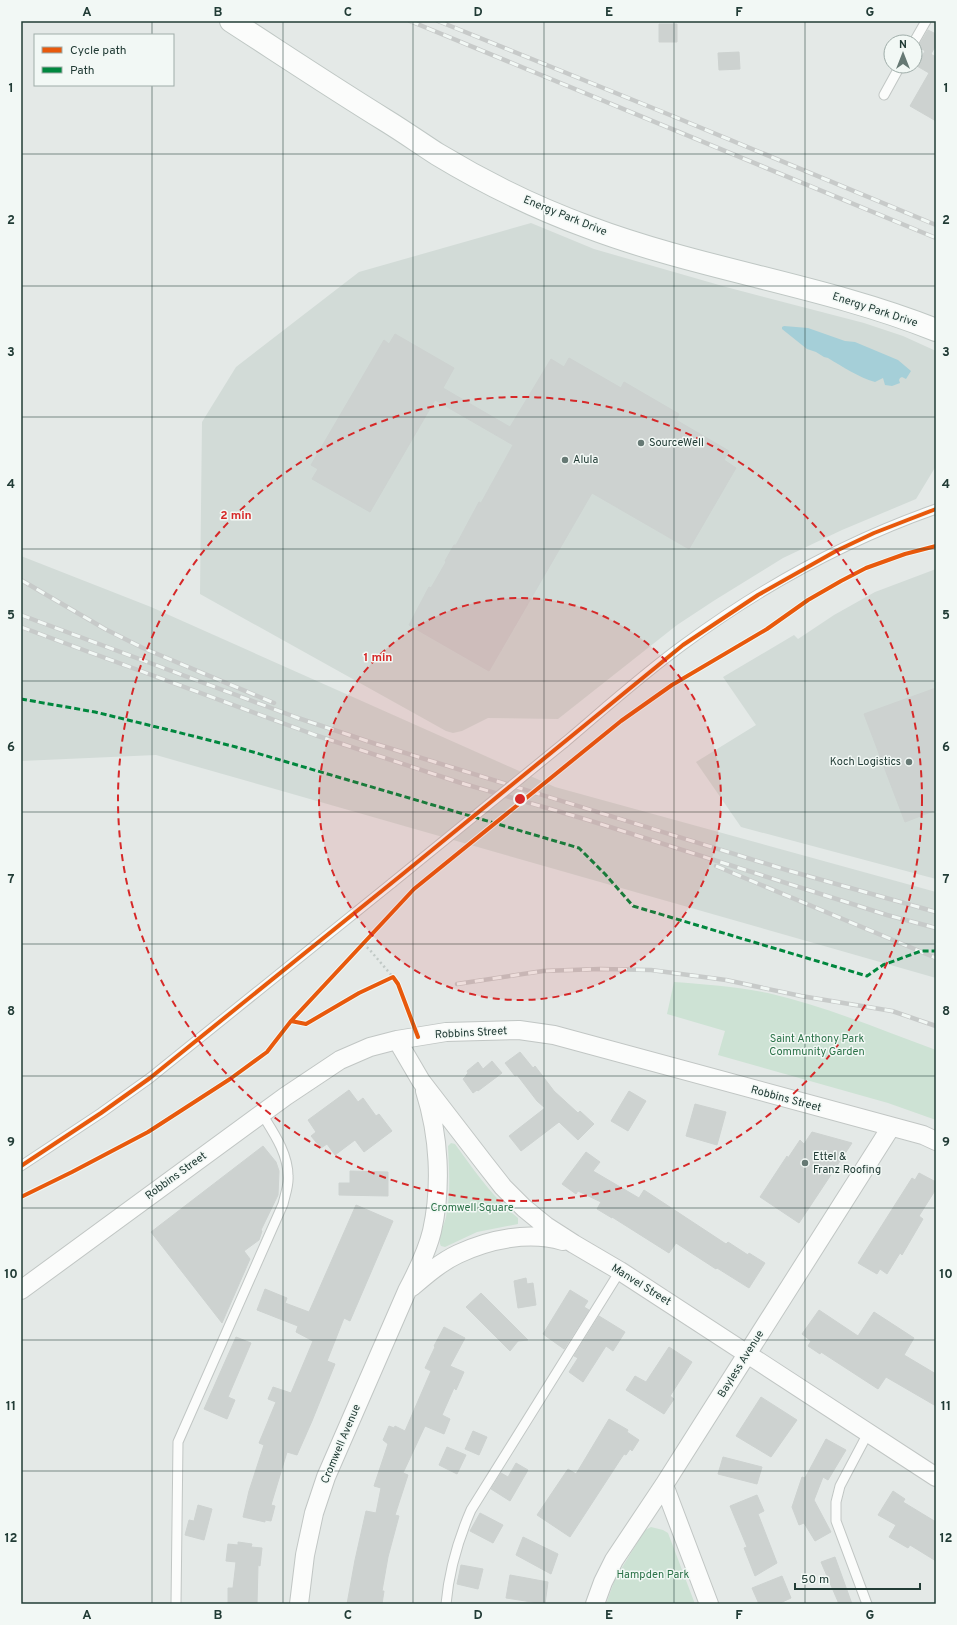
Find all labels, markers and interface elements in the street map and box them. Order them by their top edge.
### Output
text: A [82,5,92,21]
text: B [214,5,223,21]
text: C [344,5,352,21]
text: D [473,5,483,21]
text: E [605,5,613,21]
text: F [735,5,743,21]
text: G [866,5,875,21]
legend [34,34,174,86]
north arrow [883,34,923,74]
text: N [899,38,907,52]
text: Cycle path [70,43,127,59]
text: Path [70,63,95,79]
text: 1 [8,81,14,97]
text: 1 [943,81,949,97]
street label: Energy Park Drive [521,193,609,239]
text: 2 [7,213,15,229]
text: 2 [942,213,950,229]
street label: Energy Park Drive [831,290,920,330]
text: 3 [7,345,15,361]
text: 3 [942,345,950,361]
place label: SourceWell [649,436,704,450]
marker: SourceWell [636,438,646,448]
place label: Alula [573,453,598,467]
marker: Alula [560,455,570,465]
text: 4 [7,477,15,493]
text: 4 [942,477,950,493]
text: 2 min [220,508,252,524]
text: 5 [7,608,15,624]
text: 5 [942,608,950,624]
text: 1 min [364,650,392,666]
text: 6 [7,740,15,756]
text: 6 [942,740,950,756]
place label: Koch Logistics [830,755,901,769]
marker: Koch Logistics [904,757,914,767]
centre of rings [513,792,527,806]
text: 7 [8,872,15,888]
text: 7 [943,872,950,888]
text: 8 [7,1004,15,1020]
text: 8 [942,1004,950,1020]
street label: Robbins Street [434,1024,508,1042]
park label: Saint Anthony Park Community Garden [769,1032,865,1059]
street label: Robbins Street [749,1083,823,1115]
text: 9 [7,1135,15,1151]
text: 9 [942,1135,950,1151]
street label: Robbins Street [143,1149,209,1203]
place label: Ettel & Franz Roofing [813,1150,881,1177]
marker: Ettel & Franz Roofing [800,1158,810,1168]
park label: Cromwell Square [430,1201,514,1215]
street label: Manvel Street [609,1261,673,1309]
text: 10 [4,1267,18,1283]
text: 10 [939,1267,953,1283]
street label: Bayless Avenue [715,1328,767,1400]
text: 11 [6,1399,16,1415]
text: 11 [941,1399,951,1415]
street label: Cromwell Avenue [318,1402,364,1486]
text: 12 [4,1531,18,1547]
text: 12 [939,1531,953,1547]
scale bar [795,1565,920,1591]
park label: Hampden Park [617,1568,690,1582]
text: 50 m [801,1572,829,1588]
text: A [82,1608,92,1624]
text: B [214,1608,223,1624]
text: C [344,1608,352,1624]
text: D [473,1608,483,1624]
text: E [605,1608,613,1624]
text: F [735,1608,743,1624]
text: G [866,1608,875,1624]

